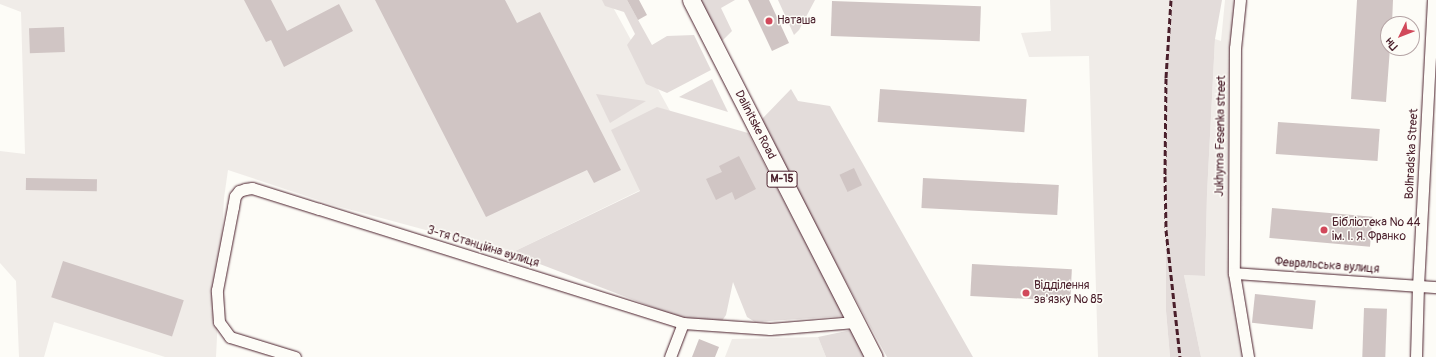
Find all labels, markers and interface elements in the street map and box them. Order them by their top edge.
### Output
place label: Наташа [777,14,816,28]
marker: Наташа [764,16,774,26]
north arrow [1380,16,1420,56]
text: Пн [1383,35,1400,53]
street label: Jukhyma Fesenka street [1213,75,1229,197]
street label: Dalinitske Road [731,88,779,162]
street label: Bolhrads'ka Street [1402,108,1422,200]
road number: М-15 [766,170,798,188]
place label: Бібліотека № 44 ім. І. Я. Франко [1332,216,1420,244]
street label: 3-тя Станційна вулиця [425,223,541,271]
marker: Бібліотека № 44 ім. І. Я. Франко [1319,225,1329,235]
street label: Февральська вулиця [1274,255,1380,277]
place label: Відділення зв'язку № 85 [1034,279,1103,307]
marker: Відділення зв'язку № 85 [1021,288,1031,298]

